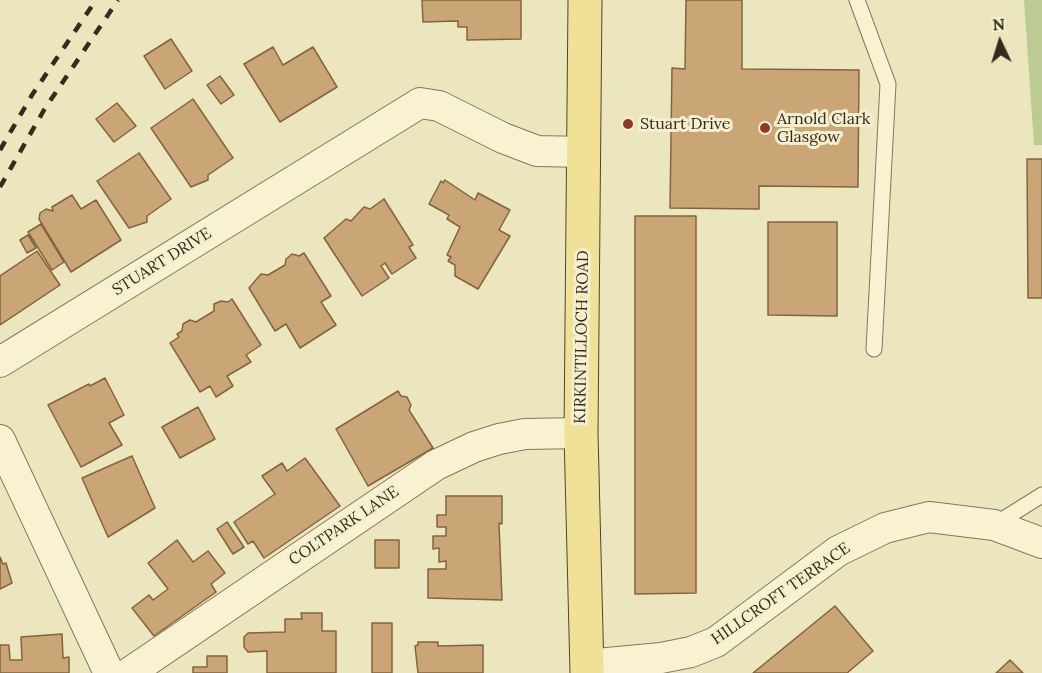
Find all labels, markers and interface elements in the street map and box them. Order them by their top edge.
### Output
north arrow [970,12,1030,72]
text: N [992,14,1006,34]
place label: Arnold Clark Glasgow [777,109,870,147]
place label: Stuart Drive [640,114,730,134]
marker: Stuart Drive [621,117,635,131]
marker: Arnold Clark Glasgow [758,121,772,135]
street label: STUART DRIVE [109,224,215,300]
street label: KIRKINTILLOCH ROAD [571,250,593,424]
street label: COLTPARK LANE [285,482,403,570]
street label: HILLCROFT TERRACE [708,539,854,649]

